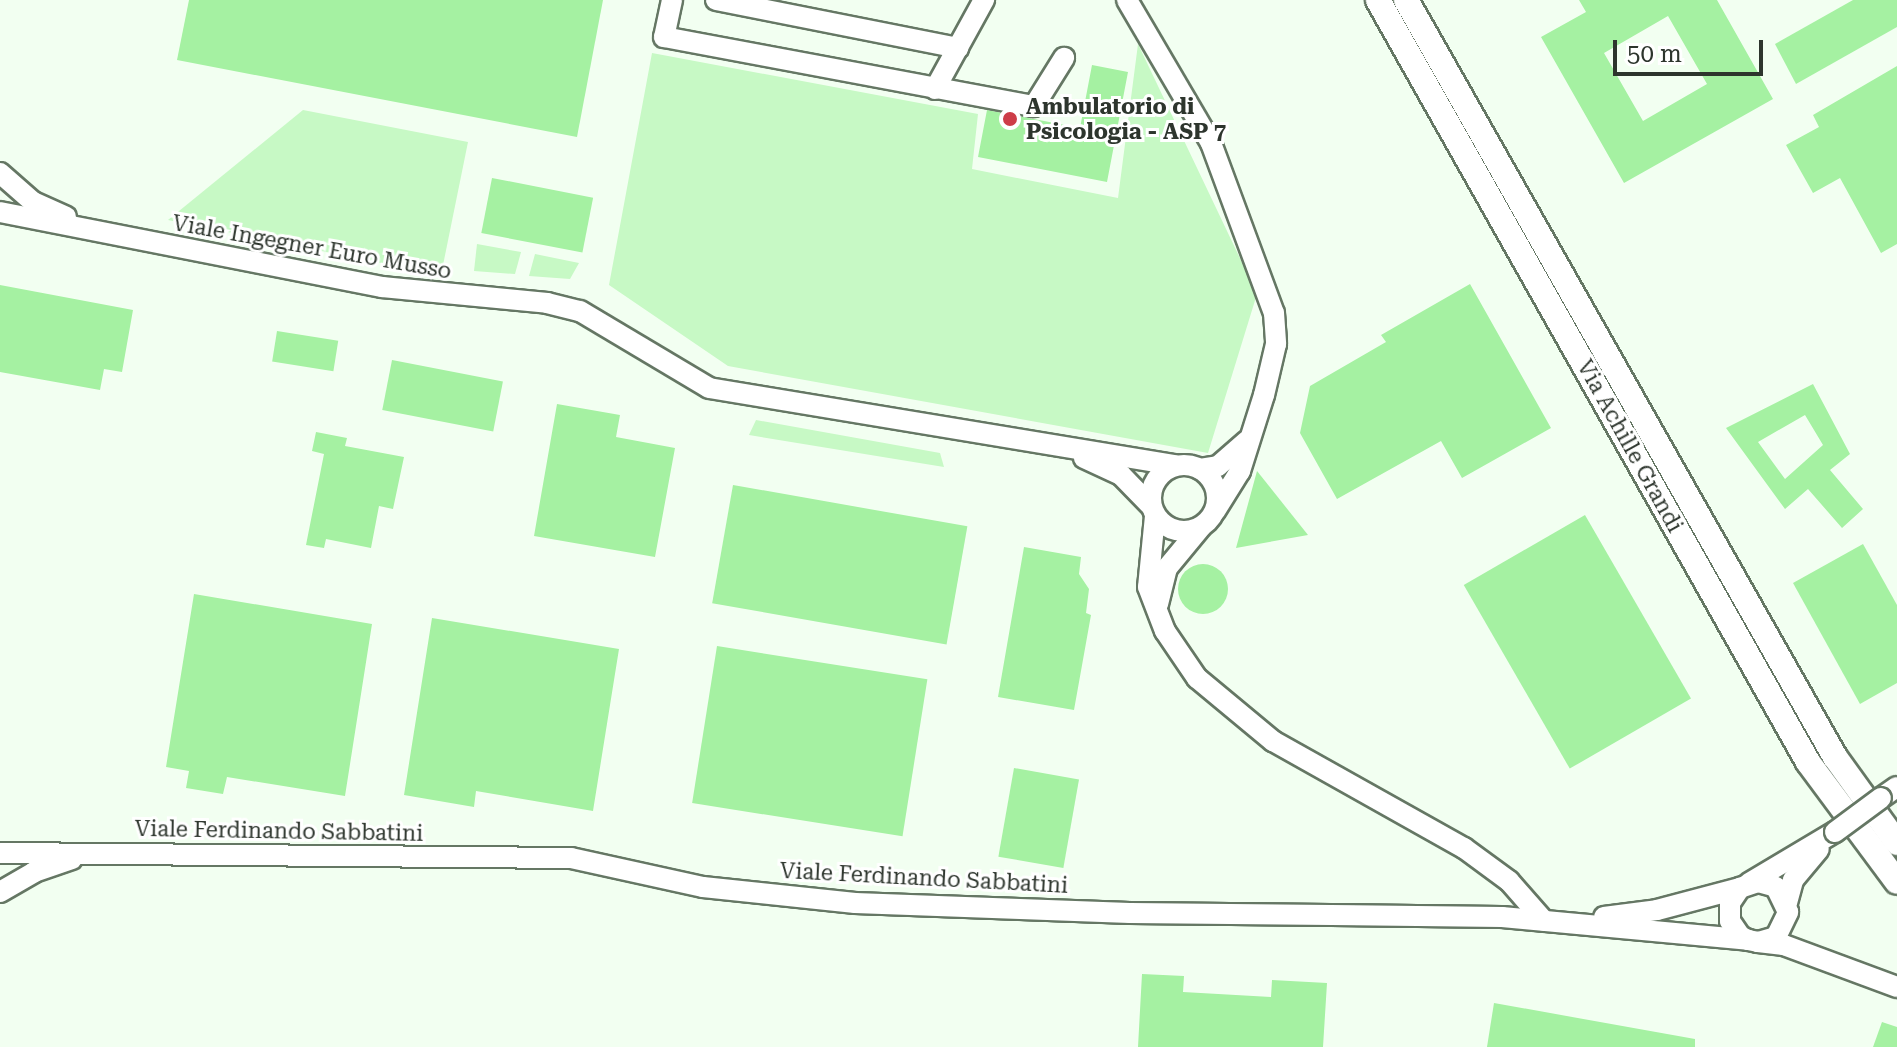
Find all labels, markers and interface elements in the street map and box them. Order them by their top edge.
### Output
scale bar [1617,24,1767,74]
text: 50 m [1627,40,1682,68]
place label: Ambulatorio di Psicologia - ASP 7 [1026,93,1226,144]
marker: Ambulatorio di Psicologia - ASP 7 [1001,110,1019,128]
street label: Viale Ingegner Euro Musso [170,209,454,285]
street label: Via Achille Grandi [1572,355,1688,537]
street label: Viale Ferdinando Sabbatini [135,815,423,847]
street label: Viale Ferdinando Sabbatini [779,857,1069,899]

